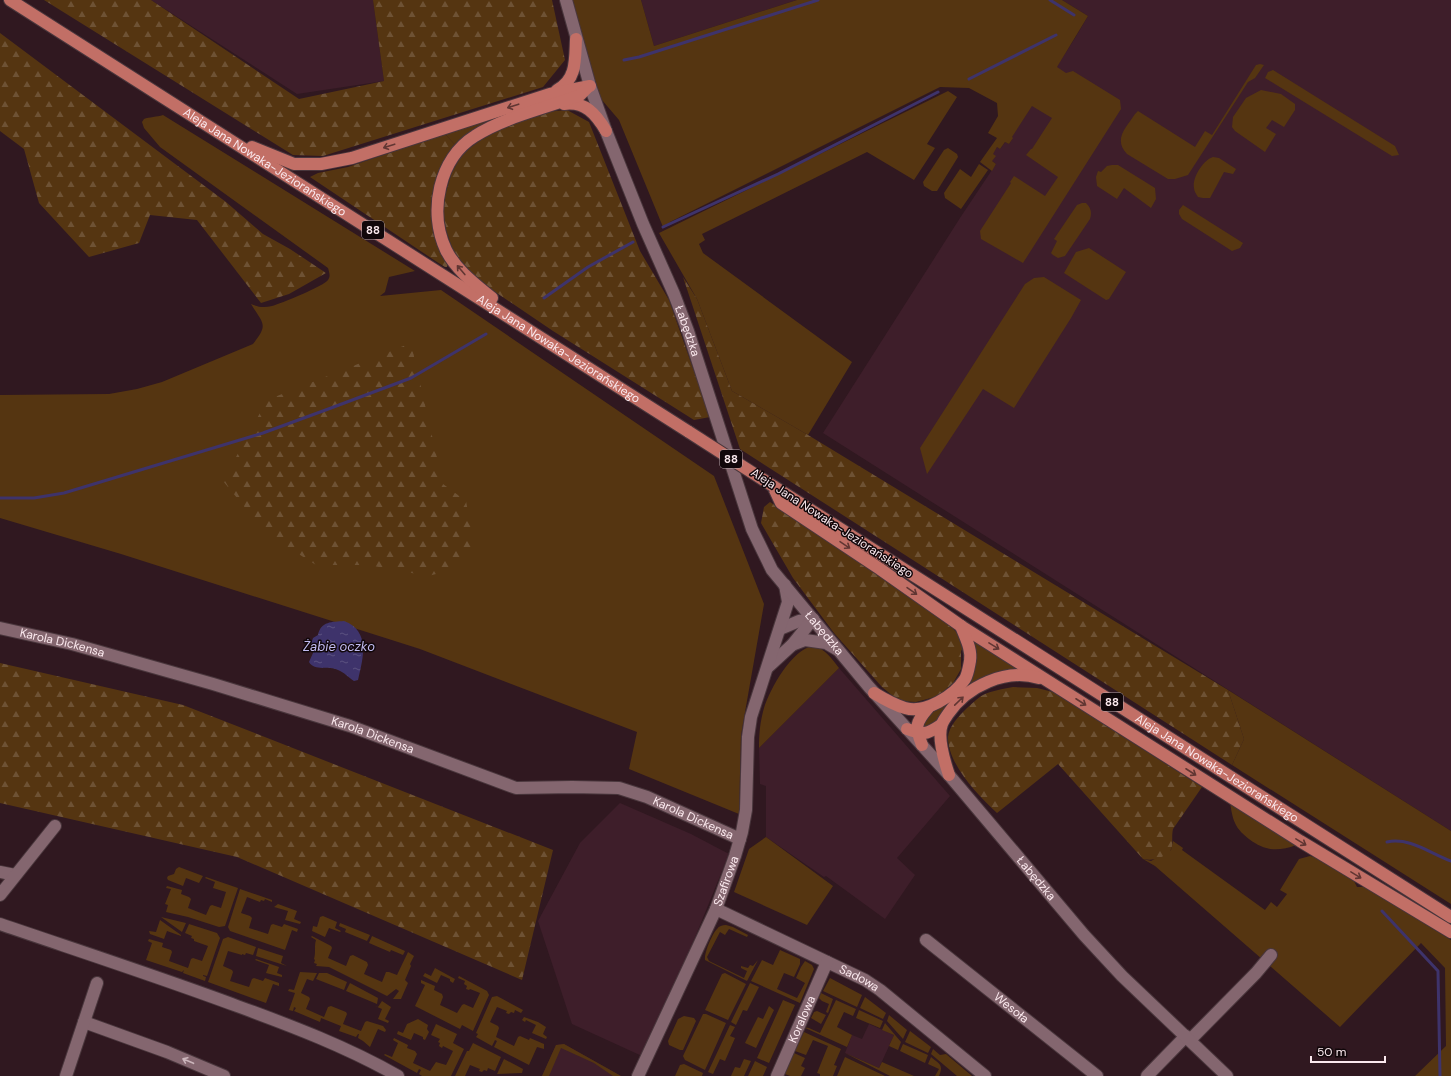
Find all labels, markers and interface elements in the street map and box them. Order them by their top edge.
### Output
one-way arrow [507,102,519,110]
street label: Aleja Jana Nowaka-Jeziorańskiego [180,104,350,220]
one-way arrow [384,142,396,150]
road number: 88 [362,221,384,239]
one-way arrow [456,265,465,276]
street label: Aleja Jana Nowaka-Jeziorańskiego [474,291,643,407]
street label: Łabędzka [671,303,704,358]
road number: 88 [720,450,742,468]
street label: Aleja Jana Nowaka-Jeziorańskiego [748,464,916,582]
one-way arrow [839,542,851,550]
one-way arrow [906,587,917,595]
street label: Łabędzka [801,608,847,659]
street label: Karola Dickensa [18,625,107,661]
water label: Żabie oczko [303,638,375,655]
one-way arrow [988,643,1000,651]
road number: 88 [1101,693,1123,711]
one-way arrow [954,696,964,706]
one-way arrow [1076,698,1087,707]
street label: Aleja Jana Nowaka-Jeziorańskiego [1132,710,1302,826]
street label: Karola Dickensa [329,713,416,757]
one-way arrow [1185,769,1197,777]
street label: Karola Dickensa [650,793,736,843]
one-way arrow [1295,838,1306,846]
street label: Łabędzka [1013,853,1059,904]
street label: Szafirowa [710,854,742,908]
one-way arrow [1350,872,1362,880]
street label: Sadowa [837,961,882,995]
street label: Wesoła [990,989,1032,1027]
street label: Koralowa [785,993,819,1045]
scale bar [1311,1038,1385,1064]
text: 50 m [1317,1044,1346,1060]
one-way arrow [182,1057,194,1064]

